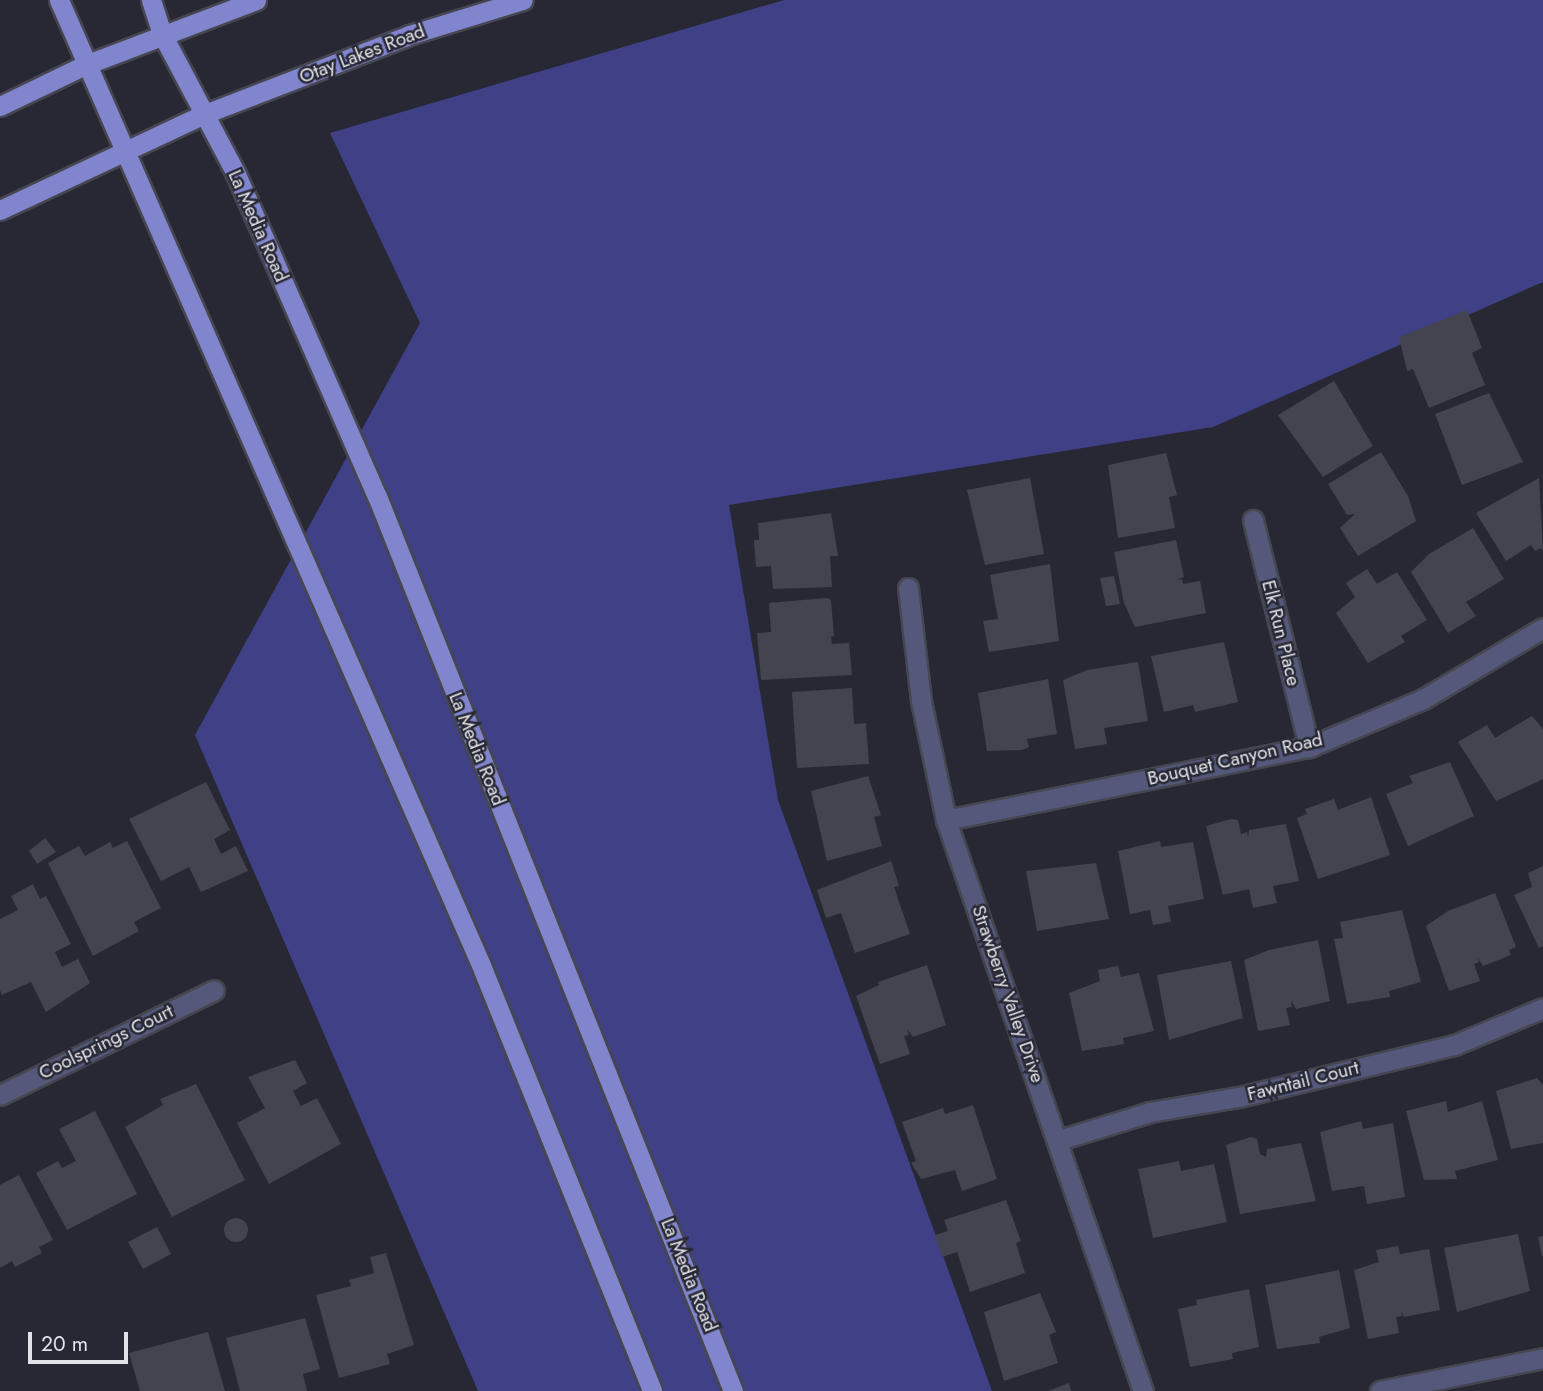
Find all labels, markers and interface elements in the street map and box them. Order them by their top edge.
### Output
street label: Otay Lakes Road [296,20,428,88]
street label: La Media Road [223,166,293,286]
street label: Elk Run Place [1257,578,1305,688]
street label: La Media Road [444,689,510,809]
street label: Bouquet Canyon Road [1145,728,1325,790]
street label: Strawberry Valley Drive [967,902,1049,1086]
street label: Coolsprings Court [35,1000,177,1084]
street label: Fawntail Court [1245,1056,1361,1106]
street label: La Media Road [656,1215,722,1335]
scale bar [32,1318,131,1362]
text: 20 m [41,1329,88,1359]

